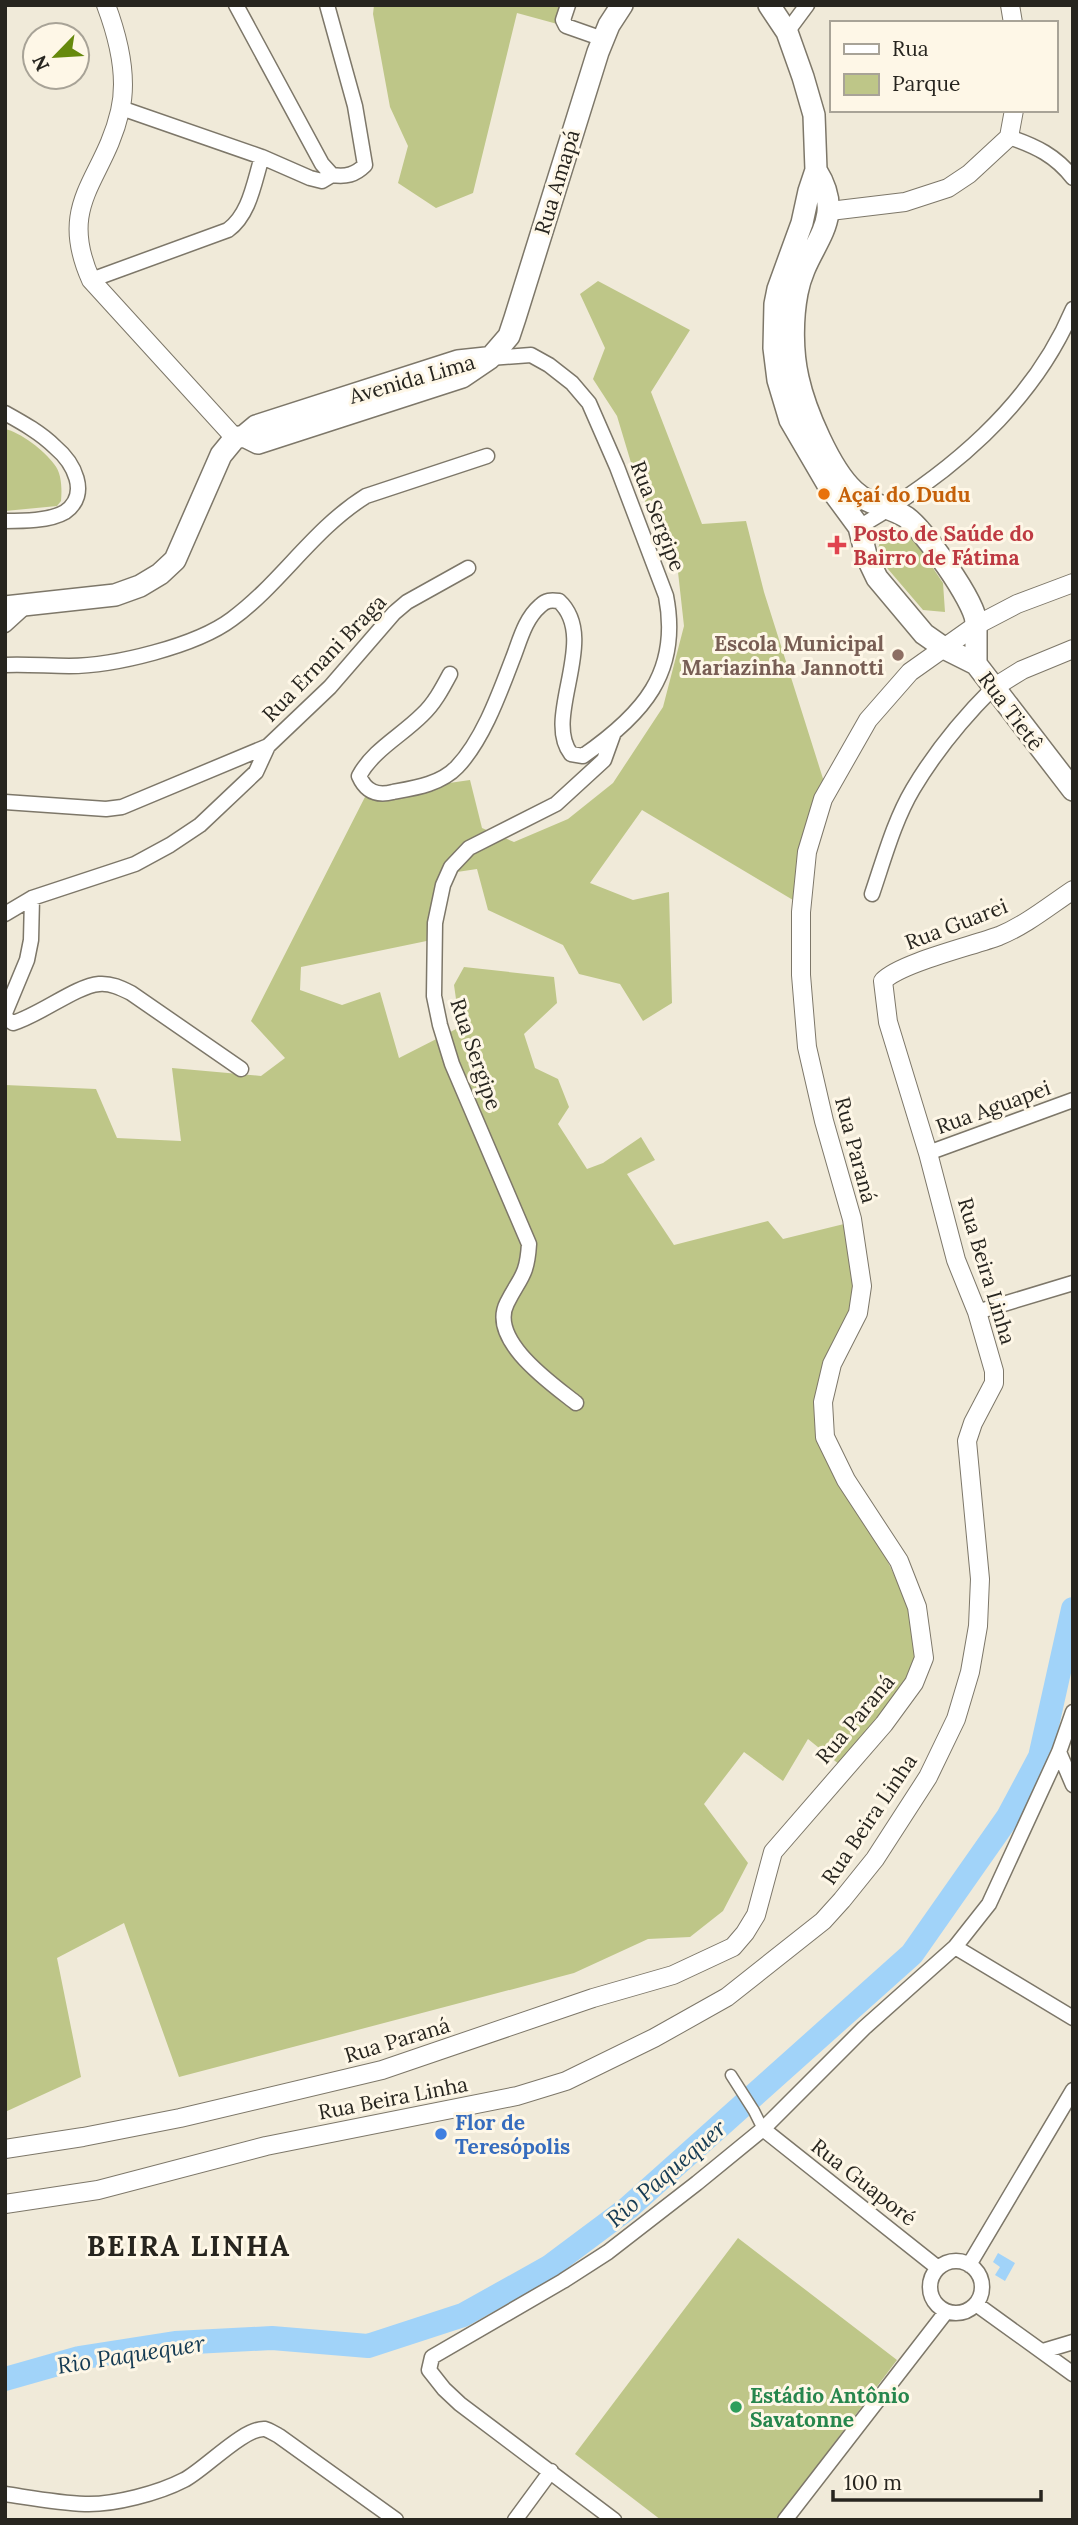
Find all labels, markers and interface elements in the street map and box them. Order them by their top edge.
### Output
north arrow [21,21,91,91]
legend [830,21,1057,112]
text: Rua [892,35,929,62]
text: N [26,51,55,75]
text: Parque [892,70,960,97]
street label: Rua Amapá [528,126,586,238]
street label: Avenida Lima [345,348,478,410]
street label: Rua Sergipe [625,457,691,575]
place label: Açaí do Dudu [838,481,970,508]
marker: Açaí do Dudu [816,486,832,502]
place label: Posto de Saúde do Bairro de Fátima [853,520,1034,571]
marker: Posto de Saúde do Bairro de Fátima [827,535,847,555]
street label: Rua Ernani Braga [256,588,392,727]
place label: Escola Municipal Mariazinha Jannotti [681,630,884,681]
marker: Escola Municipal Mariazinha Jannotti [890,647,906,663]
street label: Rua Tietê [972,666,1050,756]
street label: Rua Guarei [901,892,1011,956]
street label: Rua Sergipe [444,995,508,1113]
street label: Rua Aguapei [932,1074,1054,1140]
street label: Rua Paraná [829,1094,883,1206]
street label: Rua Beira Linha [952,1194,1022,1348]
street label: Rua Paraná [810,1669,900,1769]
street label: Rua Beira Linha [815,1748,923,1890]
street label: Rua Paraná [341,2011,453,2069]
street label: Rua Beira Linha [316,2070,470,2126]
place label: Flor de Teresópolis [455,2109,570,2160]
water label: Rio Paquequer [600,2113,732,2233]
marker: Flor de Teresópolis [433,2126,449,2142]
street label: Rua Guaporé [806,2132,922,2232]
district label: BEIRA LINHA [87,2228,291,2264]
water label: Rio Paquequer [55,2328,208,2380]
place label: Estádio Antônio Savatonne [750,2382,910,2433]
marker: Estádio Antônio Savatonne [728,2399,744,2415]
scale bar [833,2458,1041,2502]
text: 100 m [844,2469,902,2496]

